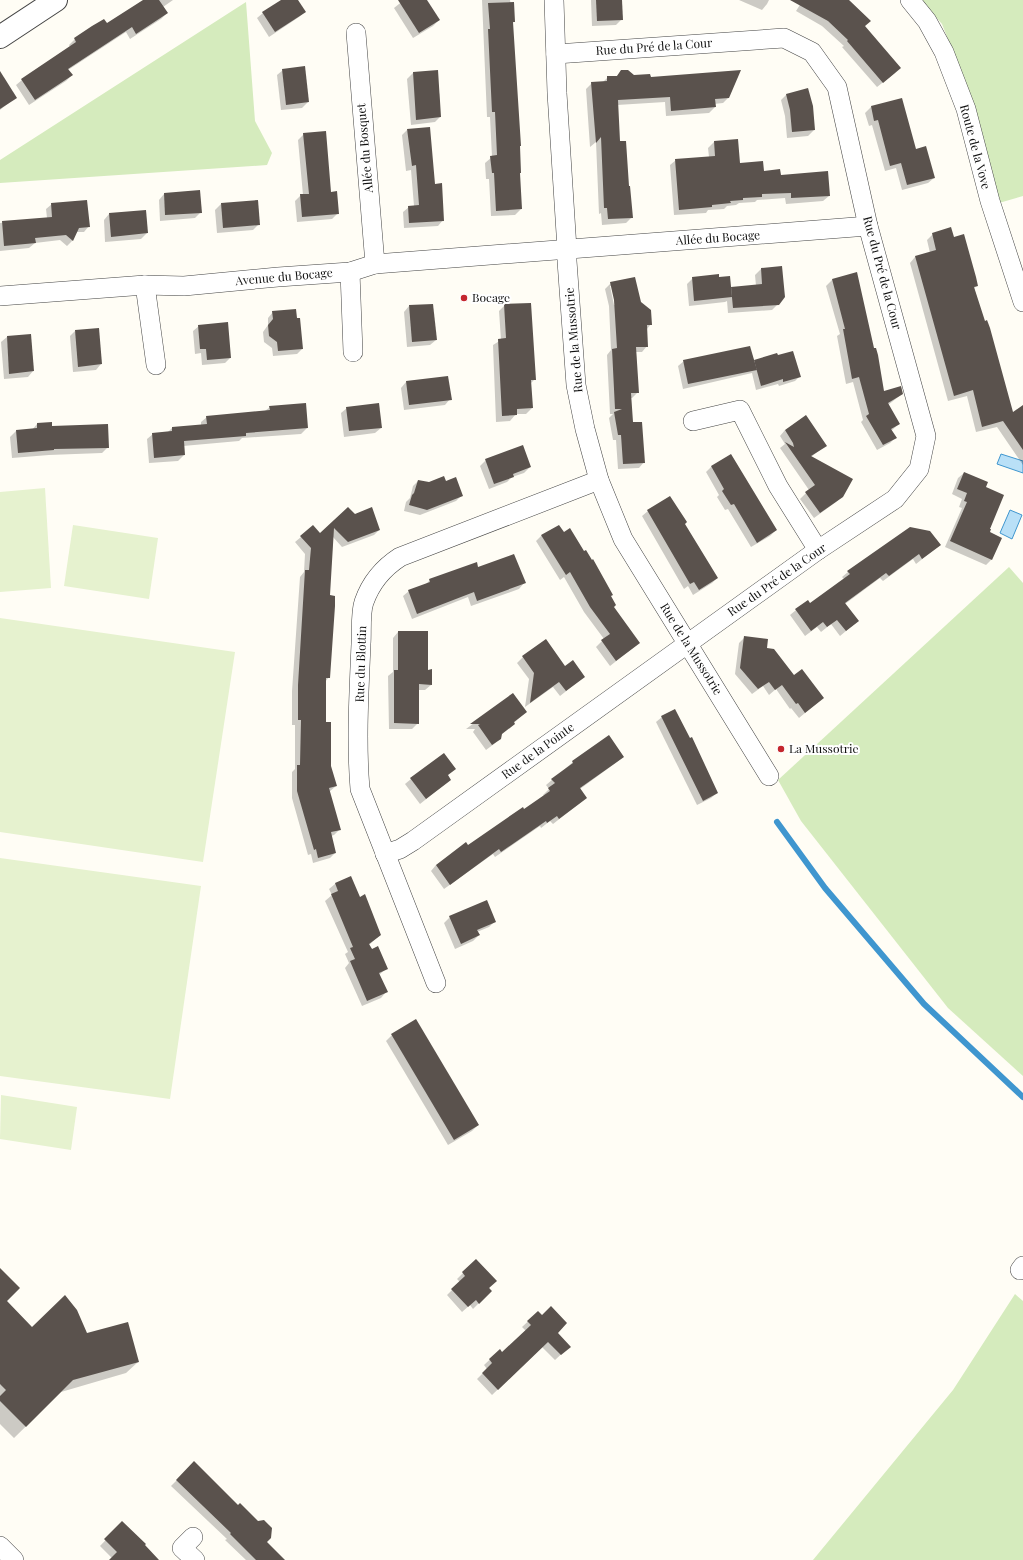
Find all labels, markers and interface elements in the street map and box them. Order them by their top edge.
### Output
street label: Rue du Pré de la Cour [595,34,713,58]
street label: Allée du Bosquet [352,102,376,195]
street label: Route de la Vove [957,102,995,191]
street label: Rue du Pré de la Cour [860,214,906,332]
street label: Allée du Bocage [674,226,761,248]
street label: Avenue du Bocage [234,264,333,288]
street label: Rue de la Mussotrie [560,287,586,393]
place label: Bocage [472,289,510,305]
marker: Bocage [459,293,469,303]
street label: Rue du Pré de la Cour [724,539,829,619]
street label: Rue de la Mussotrie [657,599,727,697]
street label: Rue du Blottin [351,625,369,703]
street label: Rue de la Pointe [498,718,577,782]
place label: La Mussotrie [789,740,859,756]
marker: La Mussotrie [776,744,786,754]

